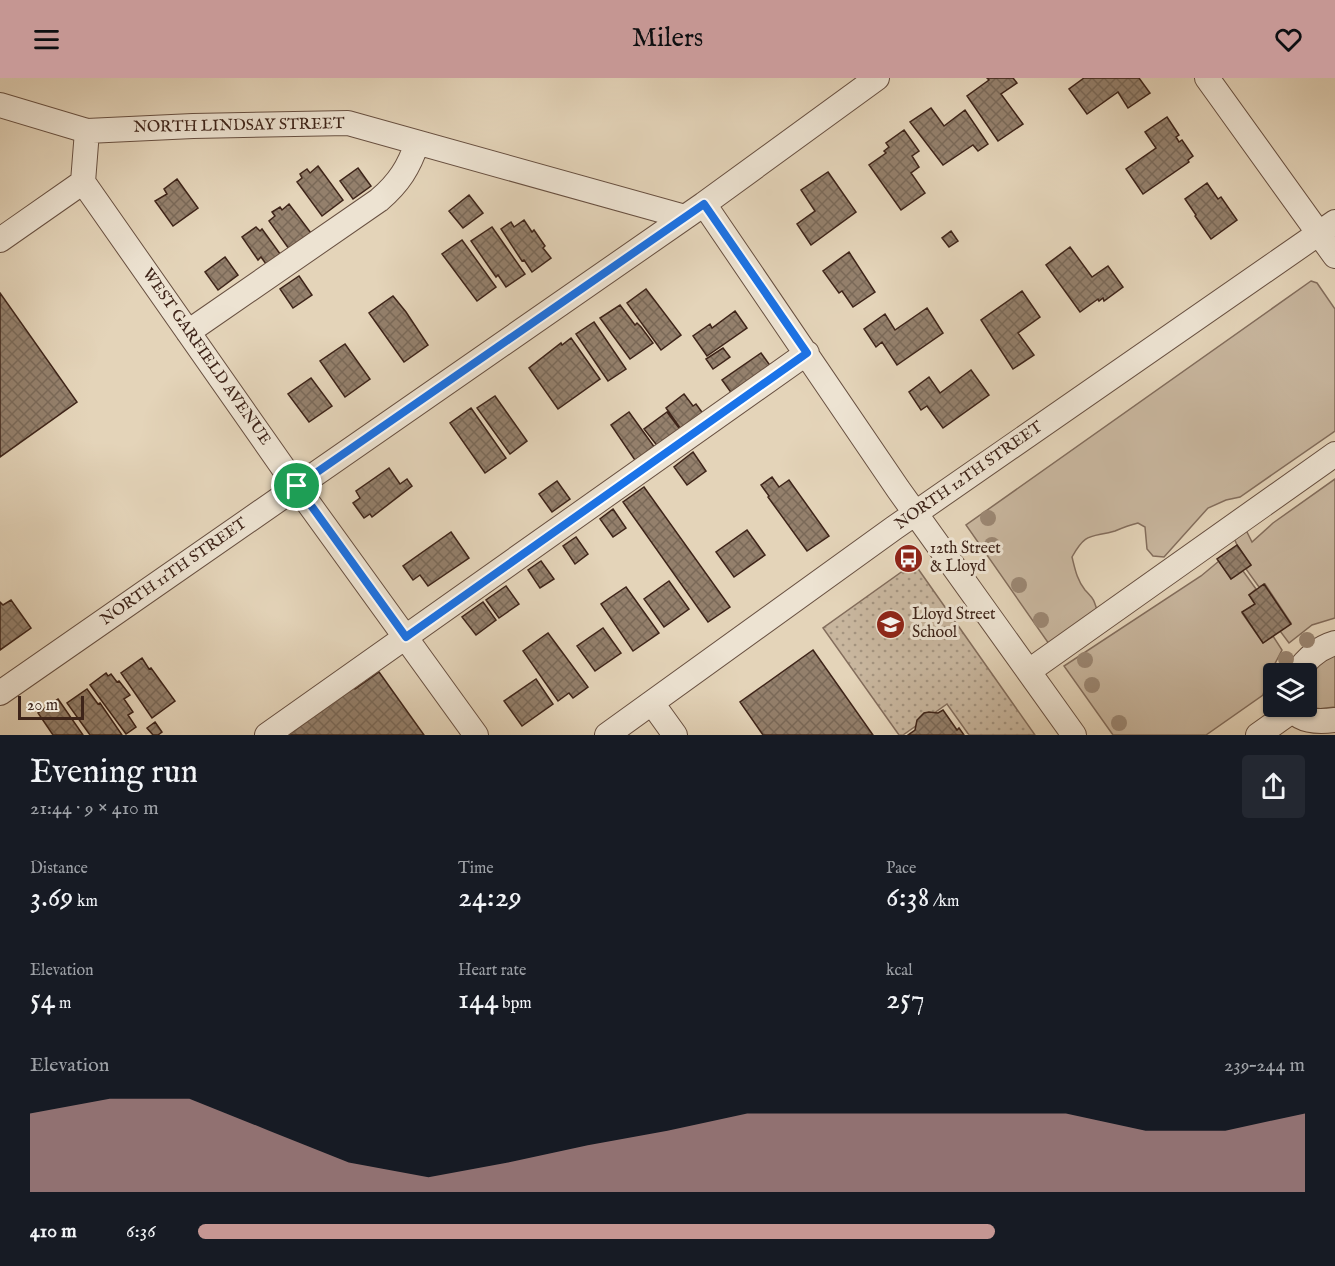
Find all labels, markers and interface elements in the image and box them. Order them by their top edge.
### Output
text: Milers [632,22,703,56]
icon: menu [30,23,63,56]
icon: heart [1272,23,1305,56]
street label: NORTH LINDSAY STREET [133,114,345,138]
street label: WEST GARFIELD AVENUE [137,265,275,449]
street label: NORTH 12TH STREET [891,417,1047,535]
pin [271,460,322,511]
icon: arrive [280,469,313,502]
street label: NORTH 11TH STREET [97,514,251,630]
place label: 12th Street & Lloyd [930,539,1001,577]
bus stop icon: 12th Street & Lloyd [893,542,925,574]
place label: Lloyd Street School [912,605,996,643]
school or university icon: Lloyd Street School [875,608,907,640]
map controls [1263,663,1317,717]
button: layers [1263,663,1317,717]
scale bar [18,693,84,720]
text: 20 m [27,696,58,716]
text: Evening run [30,752,198,794]
button: share [1242,755,1305,818]
text: 21:44 · 9 × 410 m [30,796,159,821]
text: Distance [30,859,88,879]
text: Time [458,859,494,879]
text: Pace [886,859,916,879]
text: 3.69 [30,879,73,917]
text: 24:29 [458,879,522,917]
text: 6:38 [886,879,930,917]
text: km [73,892,98,912]
text: /km [930,892,959,912]
text: Elevation [30,961,93,981]
text: Heart rate [458,961,526,981]
text: kcal [886,961,913,981]
text: 54 [30,981,55,1019]
text: 144 [458,981,499,1019]
text: 257 [886,981,925,1019]
text: m [55,994,71,1014]
text: bpm [499,994,532,1014]
text: Elevation [30,1053,109,1078]
text: 239–244 m [1224,1053,1305,1078]
text: 410 m [30,1219,77,1244]
text: 6:36 [126,1219,156,1244]

